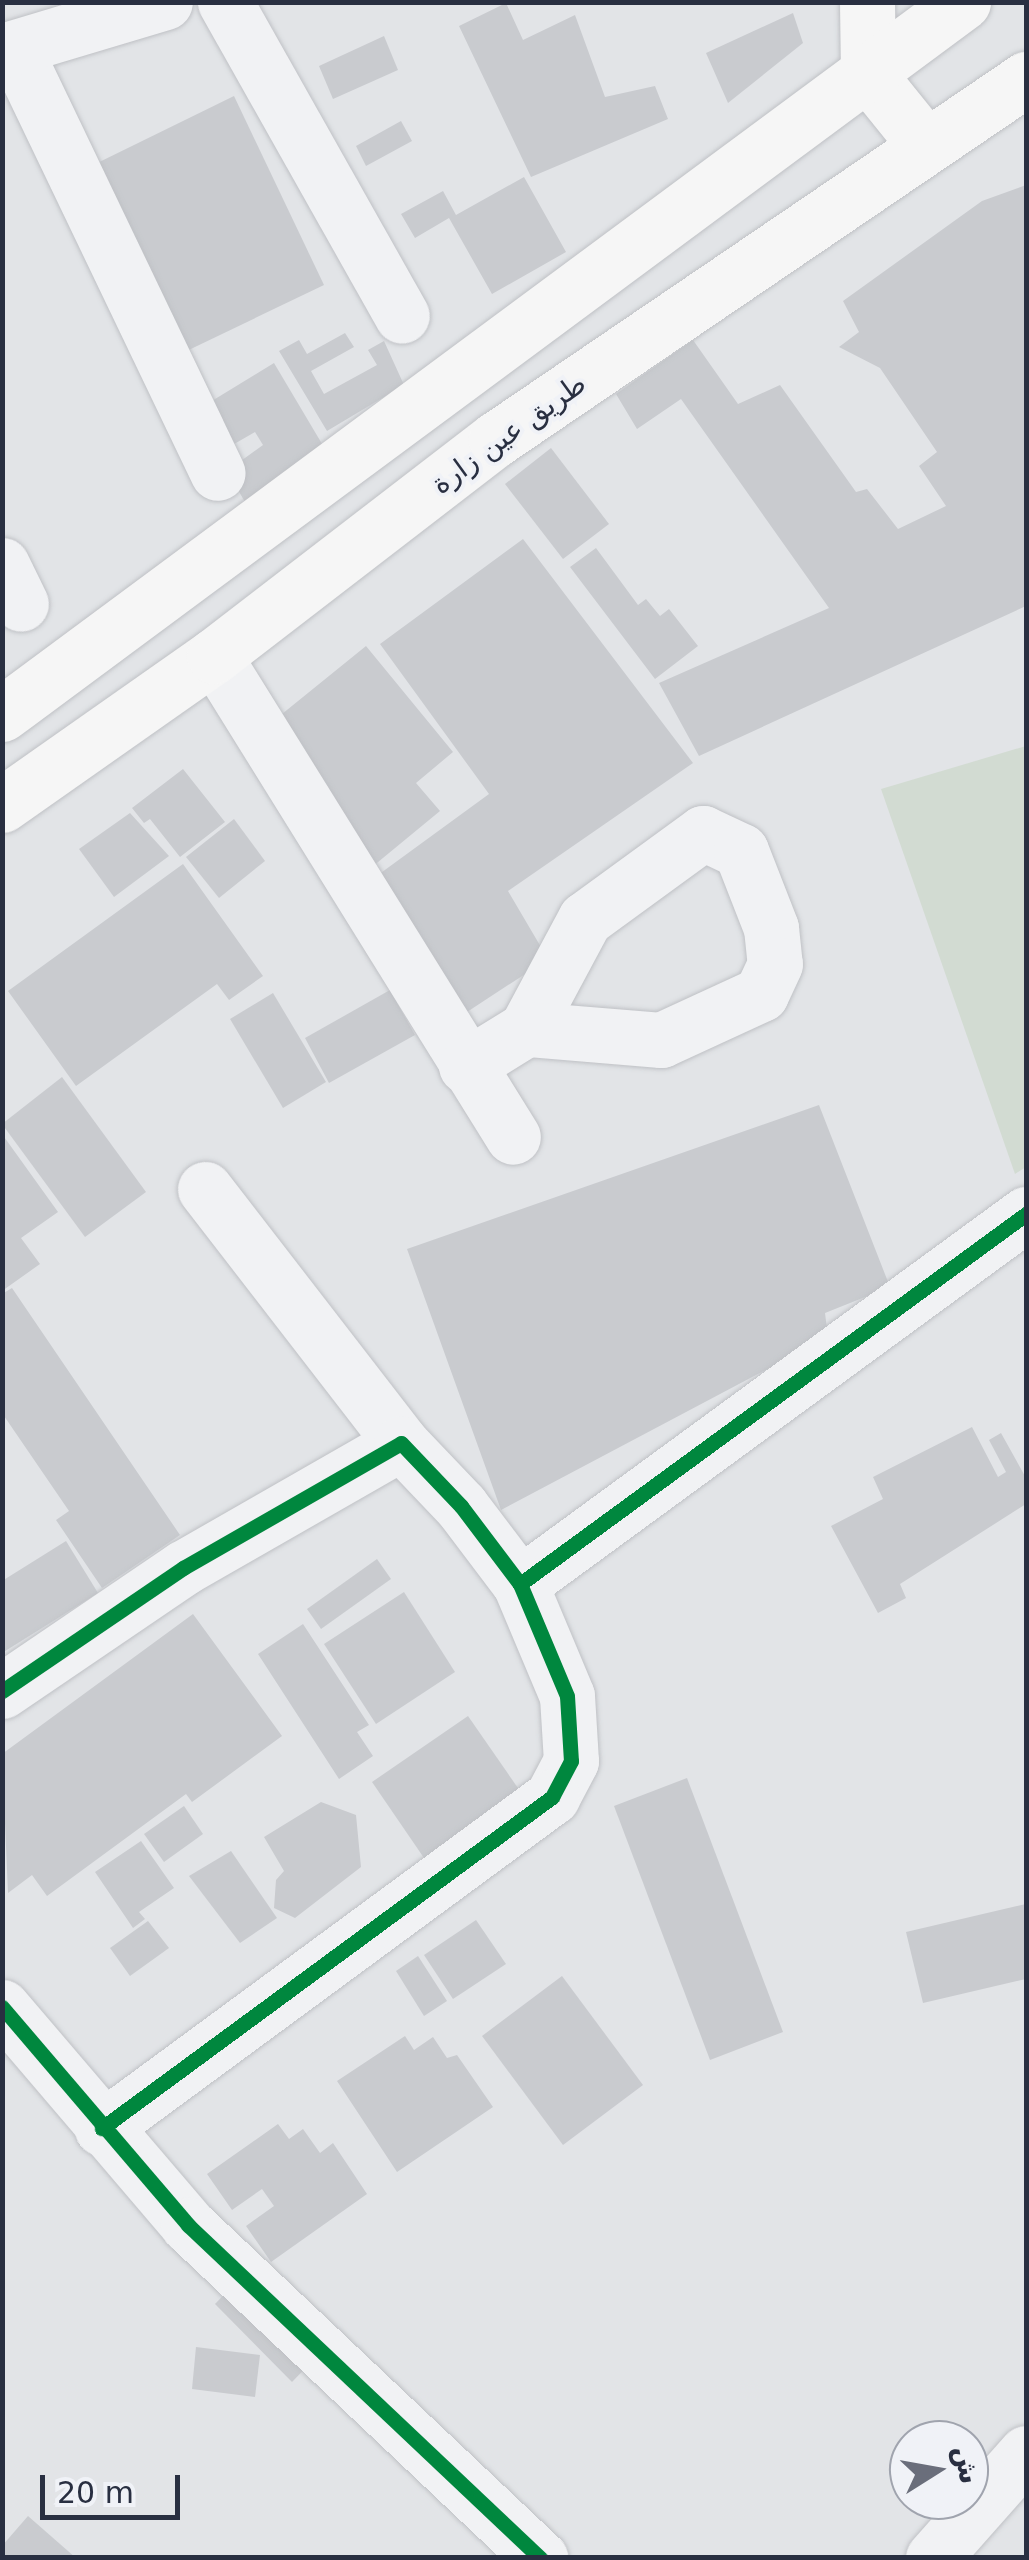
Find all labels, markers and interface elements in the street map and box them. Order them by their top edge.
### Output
street label: طريق عين زارة [425,367,593,501]
north arrow [889,2420,989,2520]
text: ش [947,2442,987,2487]
scale bar [45,2455,185,2517]
text: 20 m [57,2475,134,2510]

